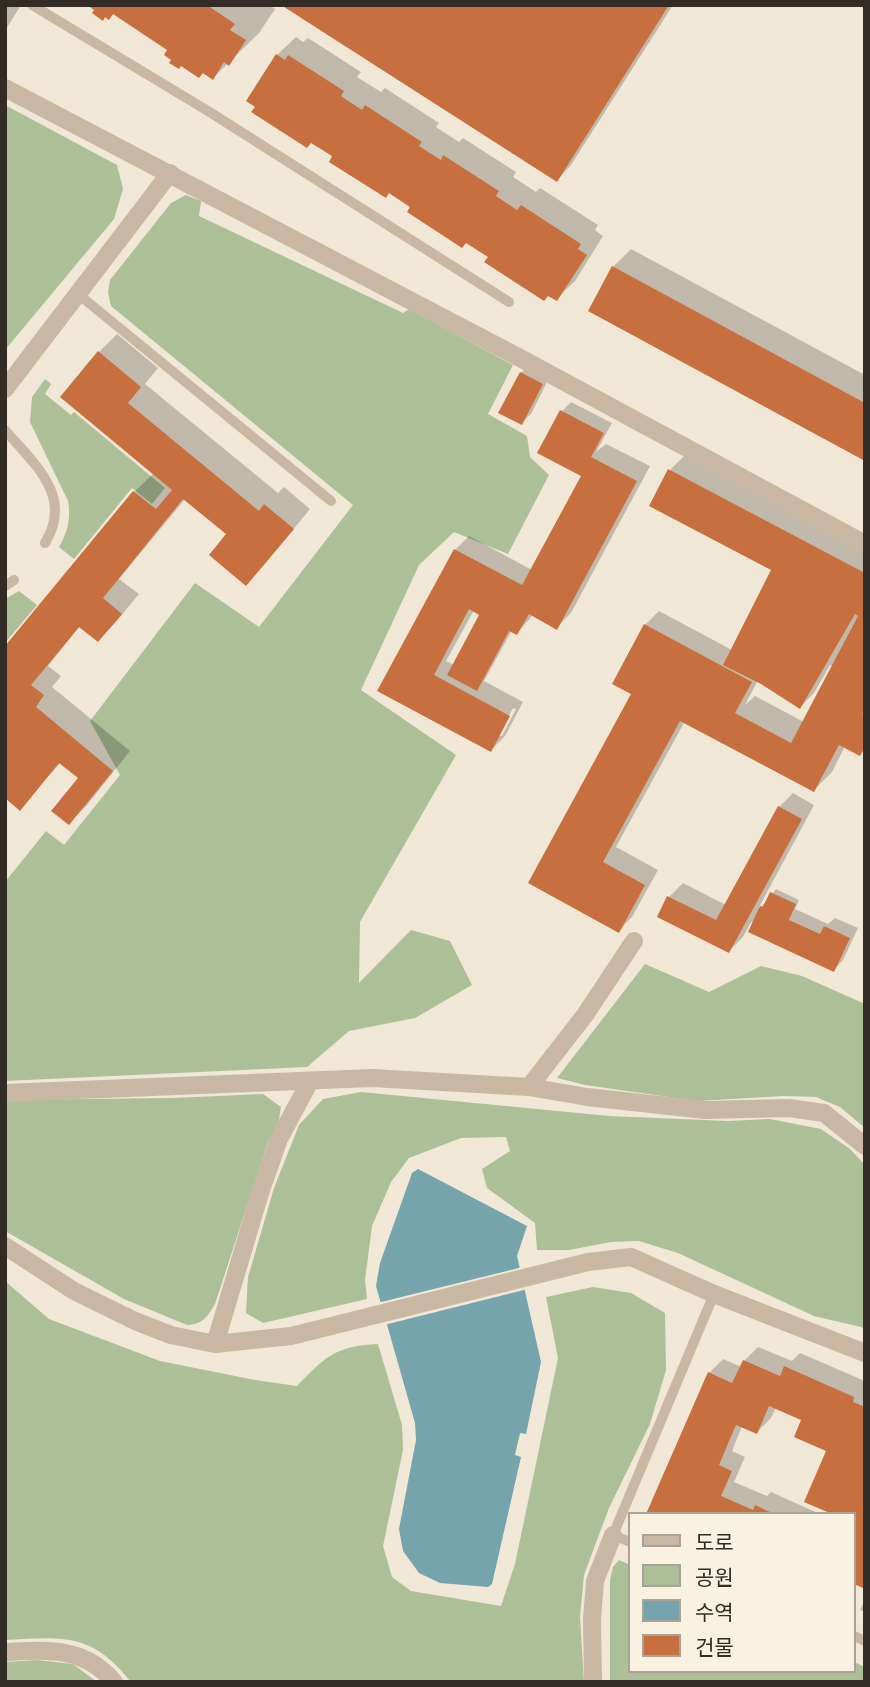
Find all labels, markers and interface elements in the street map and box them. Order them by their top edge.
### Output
legend [628,1512,856,1673]
text: 도로 [695,1529,734,1555]
text: 공원 [695,1564,734,1590]
text: 수역 [695,1599,734,1625]
text: 건물 [695,1634,734,1660]

